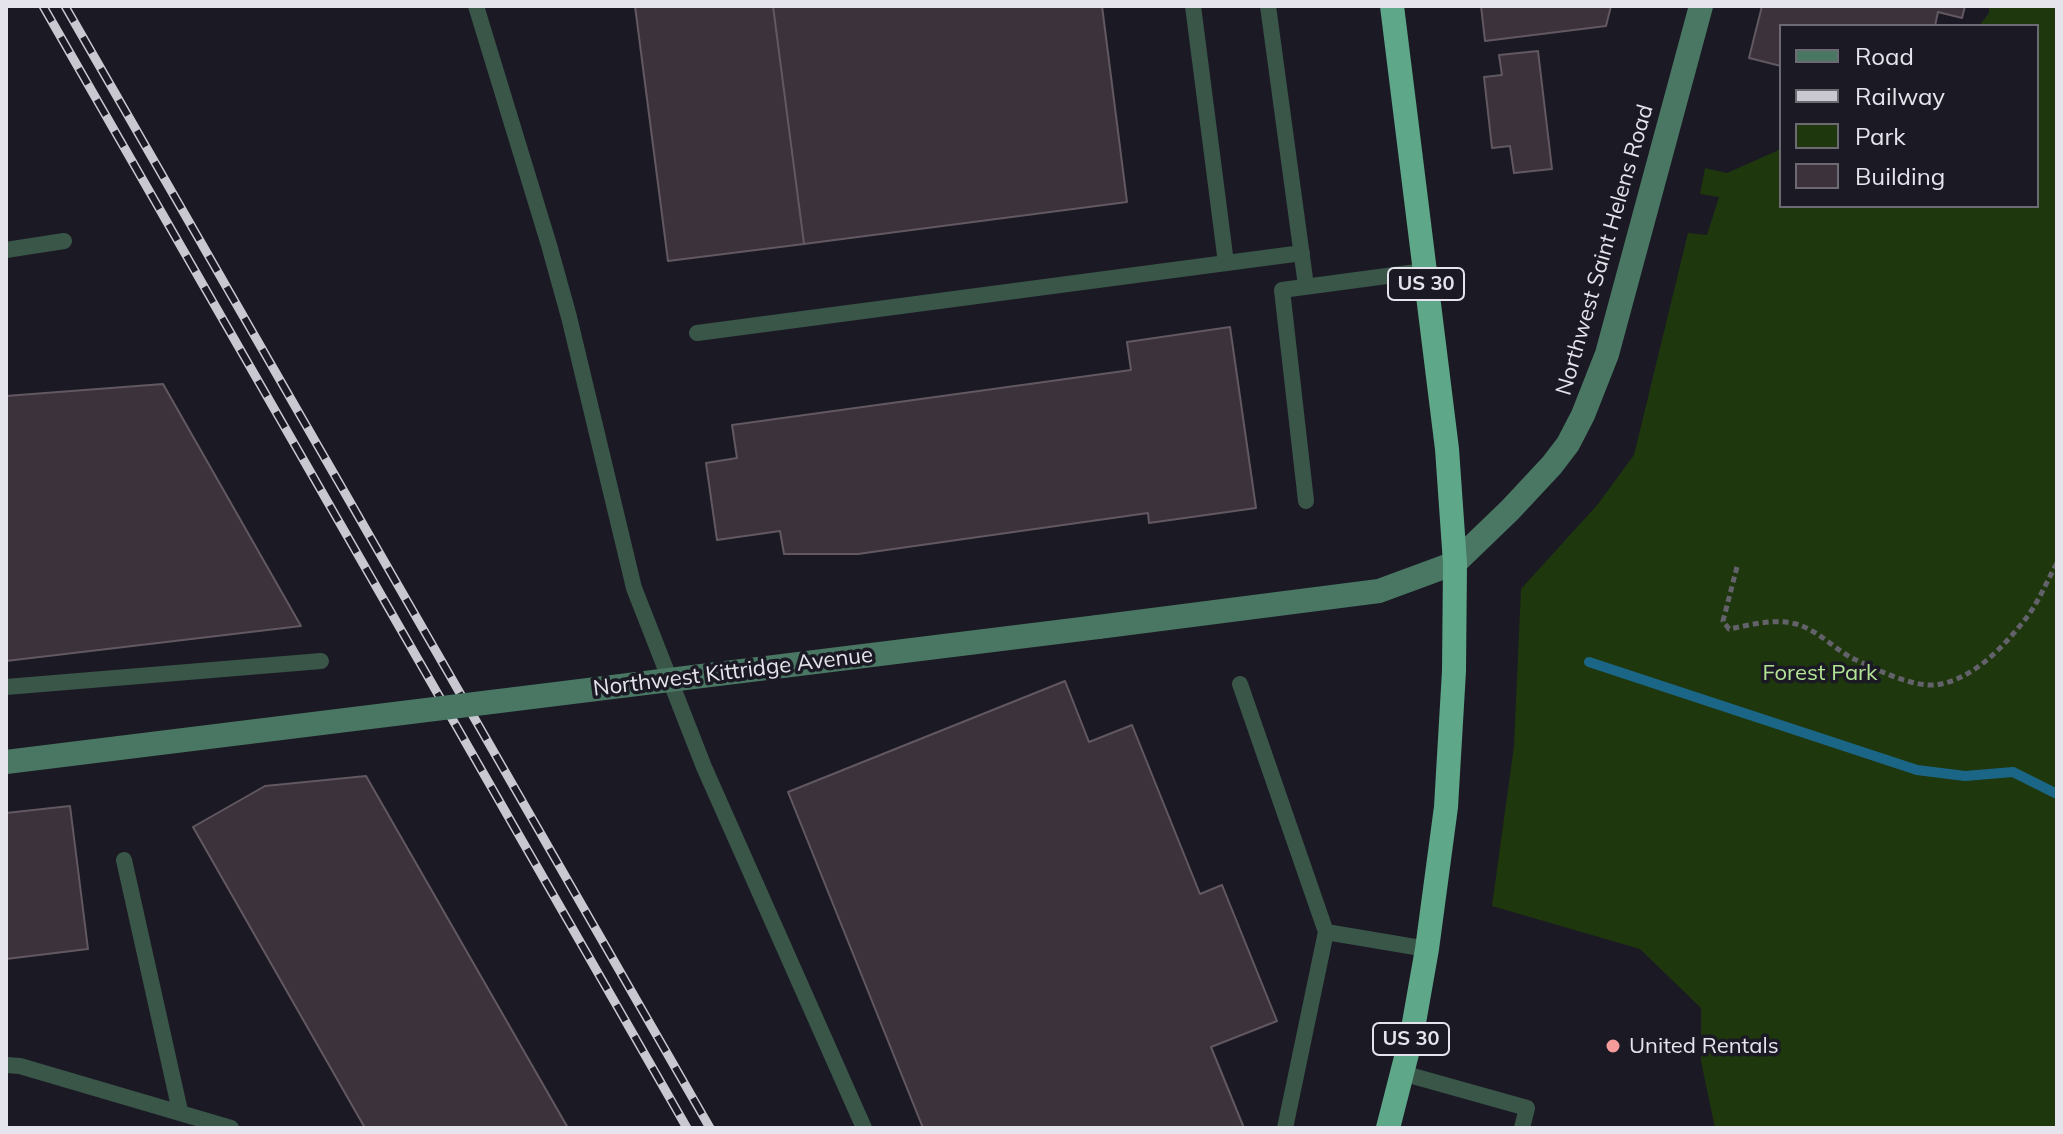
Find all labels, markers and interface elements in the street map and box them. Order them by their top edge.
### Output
legend [1779,24,2039,208]
text: Road [1855,41,1914,71]
text: Railway [1855,81,1945,111]
street label: Northwest Saint Helens Road [1551,102,1659,398]
text: Park [1855,121,1906,151]
text: Building [1855,161,1945,191]
road number: US 30 [1388,268,1464,300]
street label: Northwest Kittridge Avenue [592,642,874,702]
park label: Forest Park [1763,660,1877,686]
road number: US 30 [1373,1023,1449,1055]
place label: United Rentals [1629,1033,1779,1059]
marker: United Rentals [1604,1037,1622,1055]

